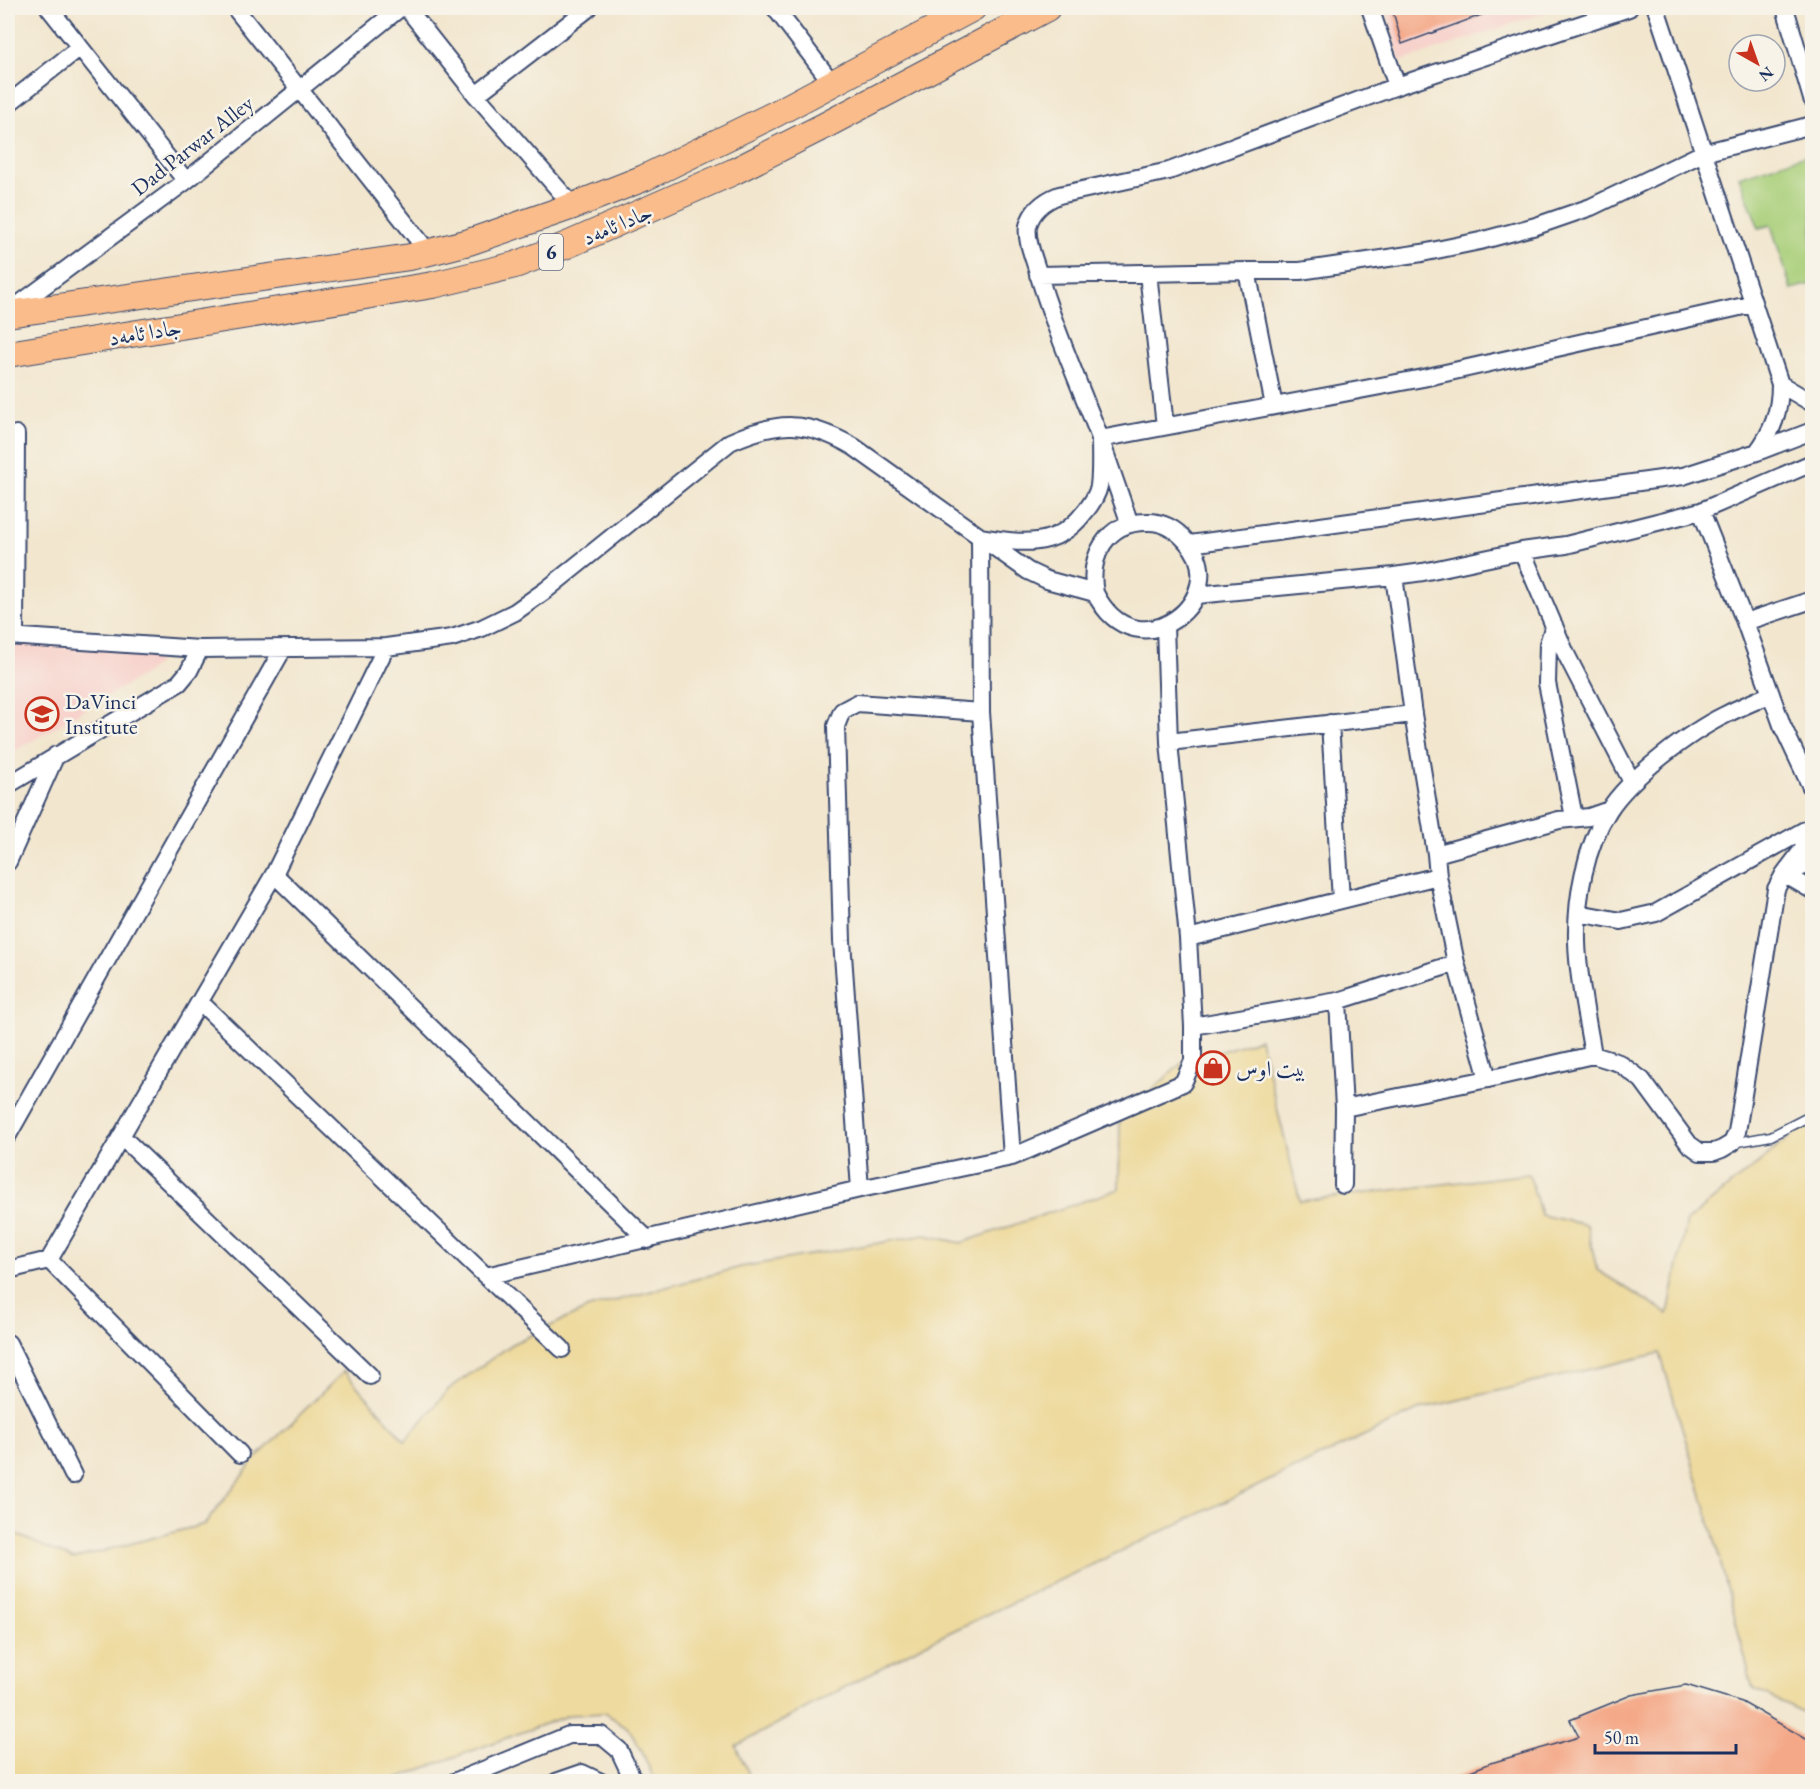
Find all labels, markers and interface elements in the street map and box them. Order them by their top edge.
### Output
north arrow [1727,33,1787,93]
text: N [1755,62,1778,86]
street label: Dad Parwar Alley [125,88,260,202]
street label: جادا ئامەد [578,197,657,252]
road number: 6 [539,234,563,270]
street label: جادا ئامەد [107,312,184,353]
place label: DaVinci Institute [65,687,138,741]
school or university icon: DaVinci Institute [24,696,60,732]
shop icon: بيت اوس [1195,1050,1231,1086]
place label: بيت اوس [1236,1054,1306,1083]
scale bar [1595,1717,1736,1755]
text: 50 m [1604,1726,1639,1749]

